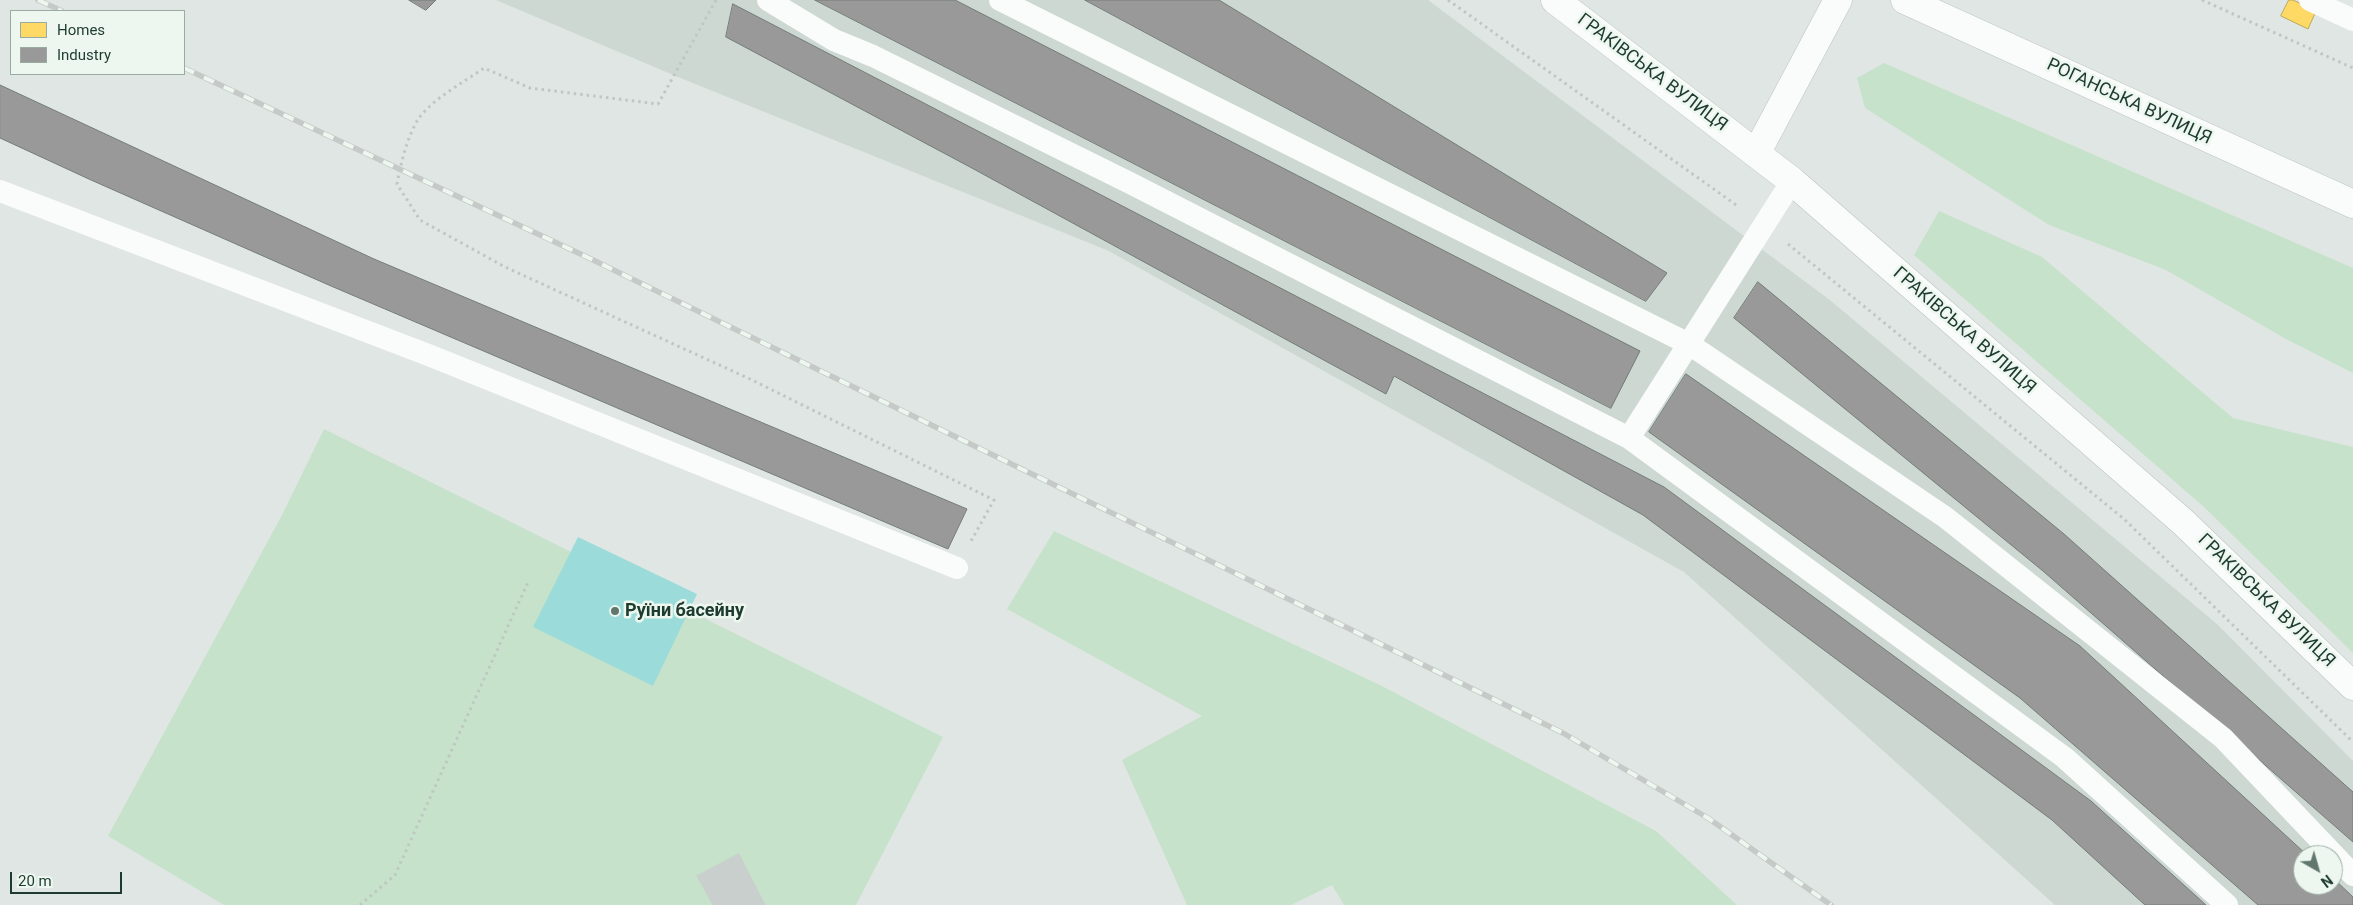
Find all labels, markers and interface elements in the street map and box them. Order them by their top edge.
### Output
street label: ГРАКІВСЬКА ВУЛИЦЯ [1573,9,1731,137]
legend [10,10,185,75]
text: Homes [57,21,105,39]
text: Industry [57,46,111,64]
street label: РОГАНСЬКА ВУЛИЦЯ [2043,54,2215,150]
street label: ГРАКІВСЬКА ВУЛИЦЯ [1888,263,2040,399]
street label: ГРАКІВСЬКА ВУЛИЦЯ [2193,530,2339,672]
place label: Руїни басейну [625,600,744,622]
marker: Руїни басейну [609,605,621,617]
north arrow [2293,845,2343,895]
scale bar [12,862,125,894]
text: 20 m [18,872,52,890]
text: N [2318,872,2335,890]

